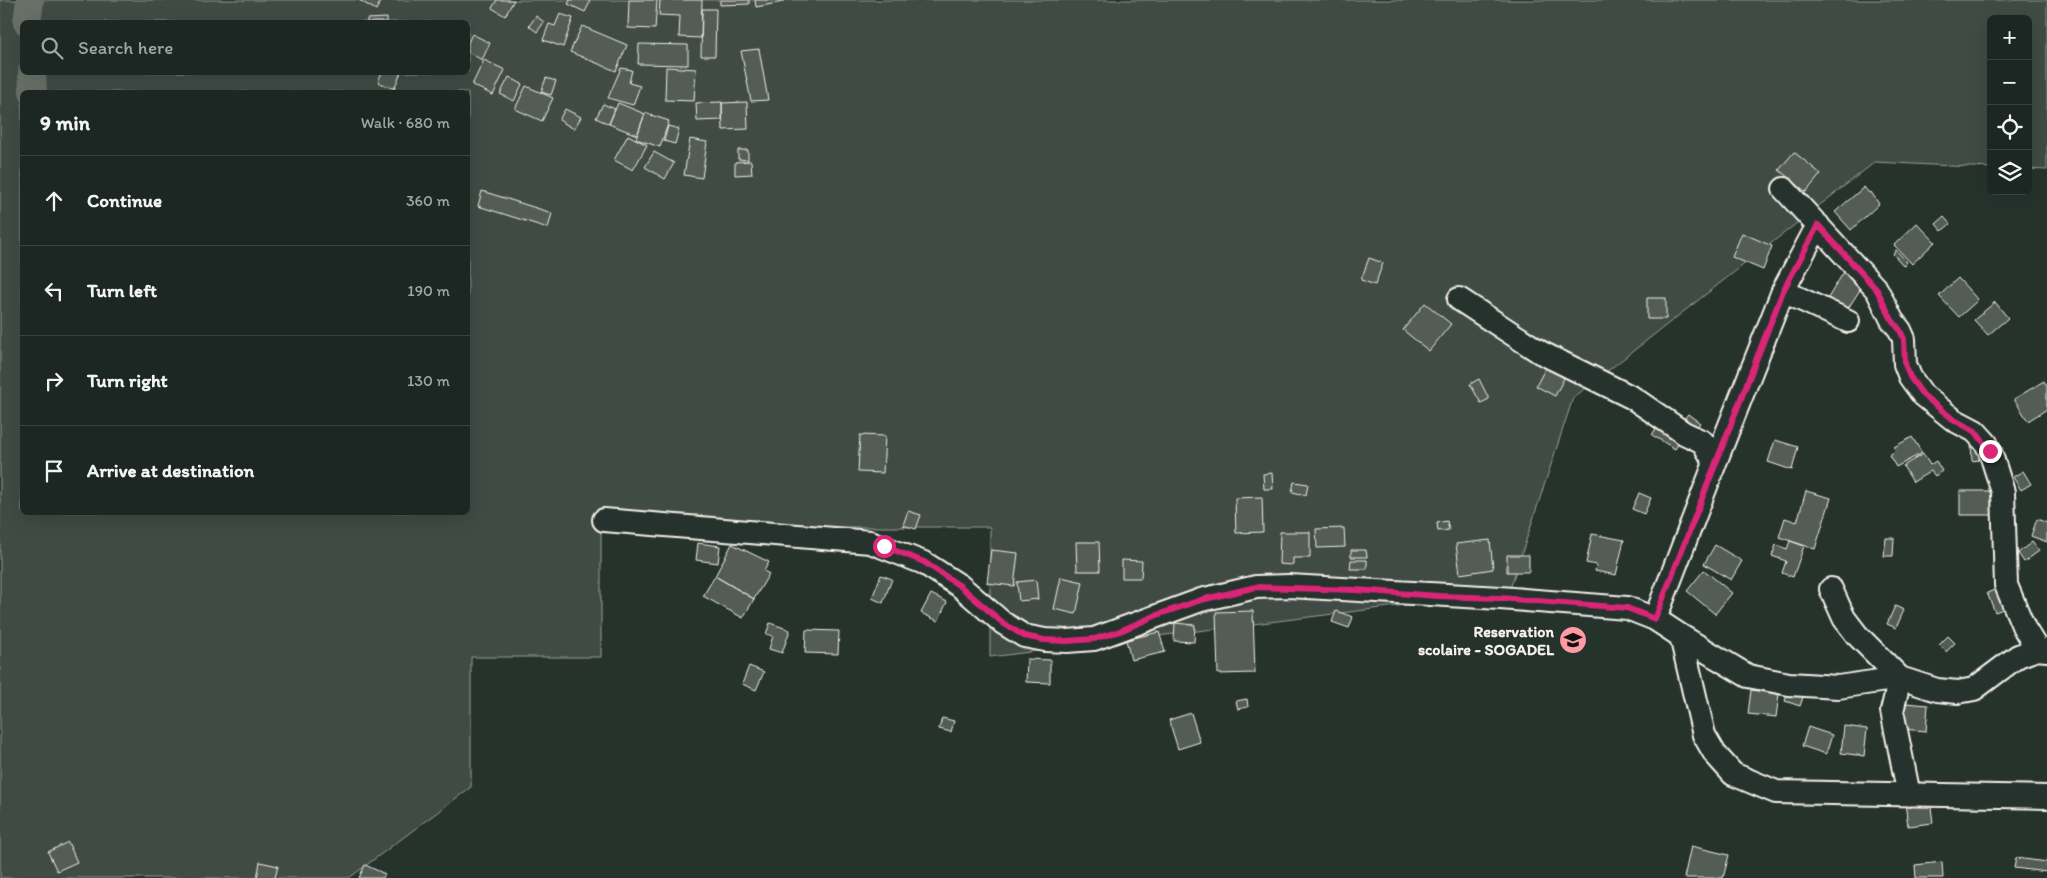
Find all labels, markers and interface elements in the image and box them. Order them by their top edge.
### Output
map controls [1987,15,2032,195]
button: + [1987,15,2032,60]
search box [20,20,470,75]
icon: search [38,34,66,62]
text: Search here [78,36,173,59]
button: − [1987,60,2032,105]
button: locate [1987,105,2032,150]
text: 9 min [40,110,90,135]
text: Walk · 680 m [361,113,450,132]
button: layers [1987,150,2032,195]
icon: ahead [40,187,68,215]
text: Continue [87,189,162,212]
text: 360 m [406,191,450,210]
icon: left [40,277,68,305]
text: Turn left [87,279,157,302]
text: 190 m [407,281,450,300]
icon: right [40,367,68,395]
text: Turn right [87,369,168,392]
text: 130 m [407,371,450,390]
route end [1979,440,2002,463]
icon: arrive [40,457,68,485]
text: Arrive at destination [87,459,254,482]
route start [873,535,896,558]
place label: Reservation scolaire - SOGADEL [1418,622,1555,659]
school or university icon: Reservation scolaire - SOGADEL [1558,625,1588,655]

